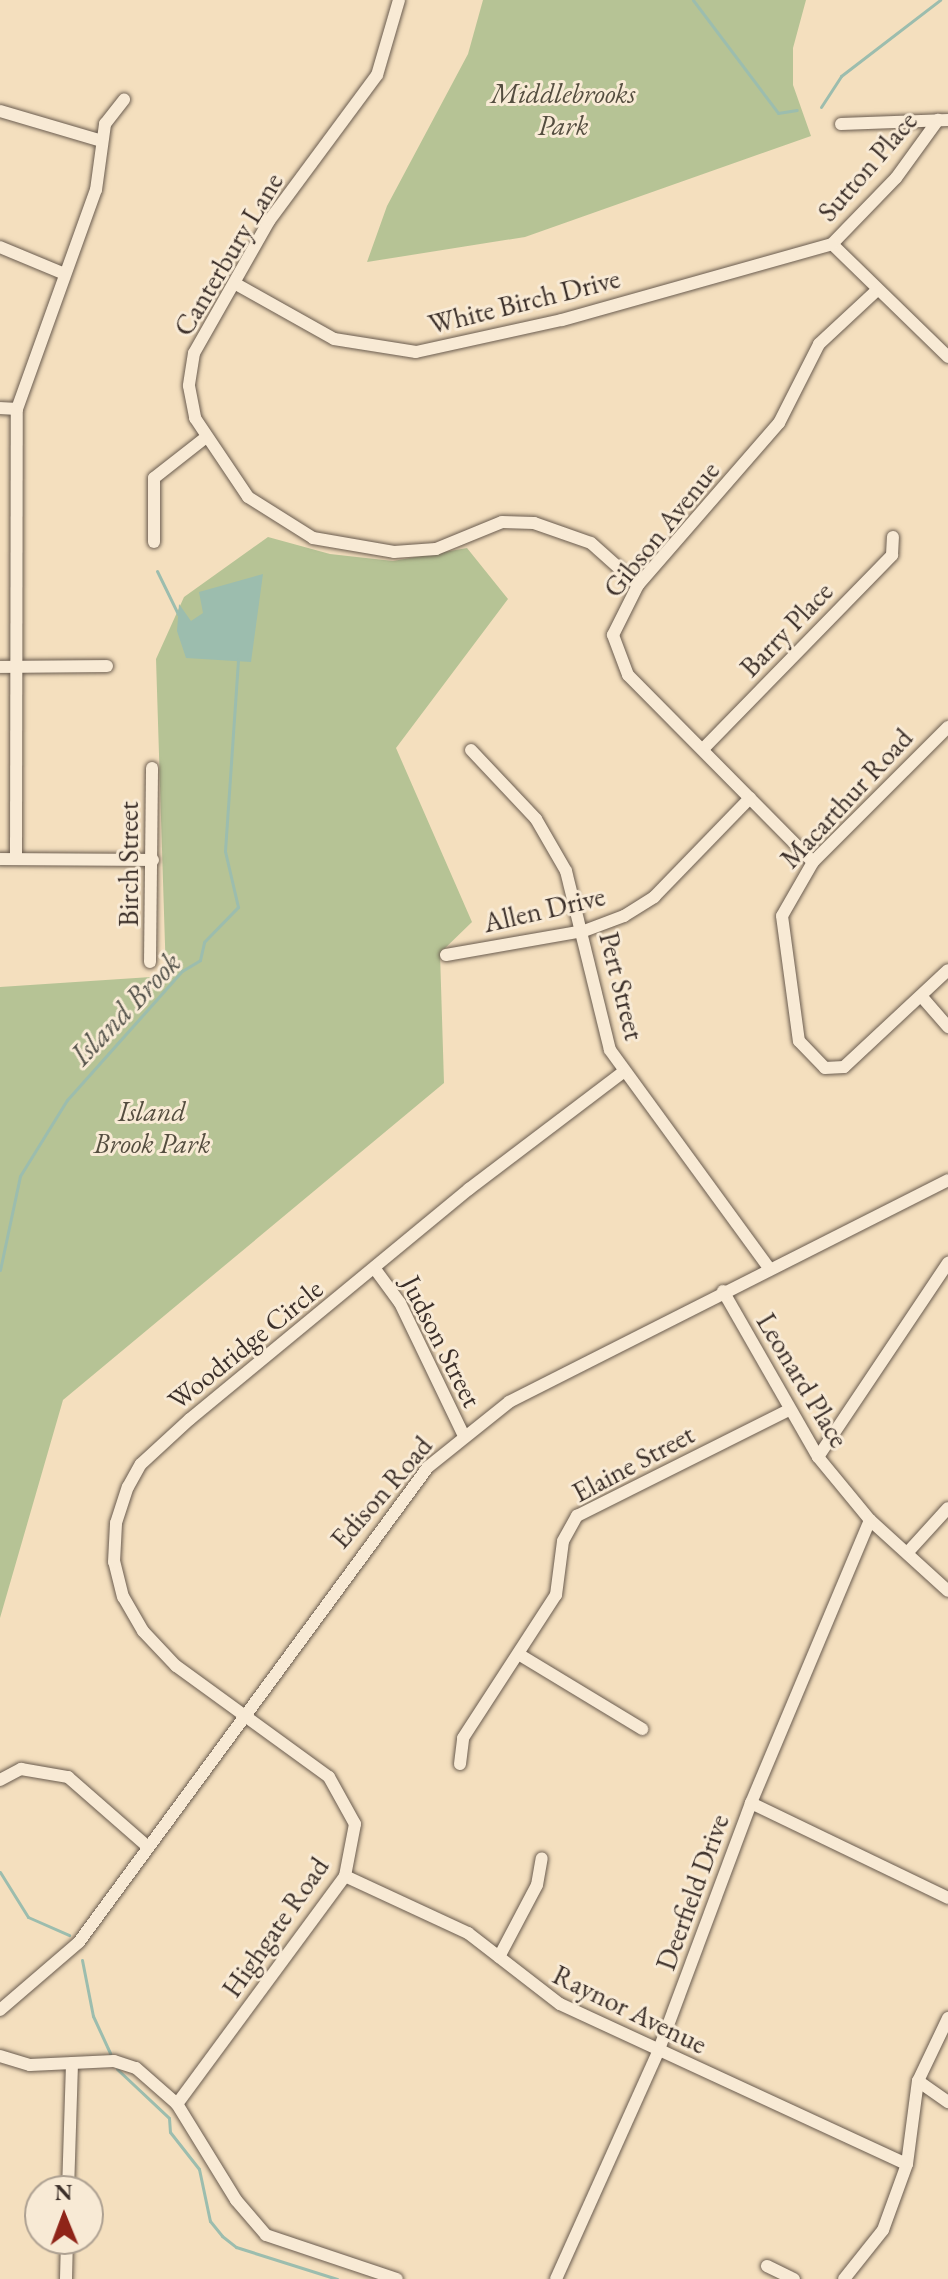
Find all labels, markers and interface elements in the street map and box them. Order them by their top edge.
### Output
park label: Middlebrooks Park [490,76,636,142]
street label: Sutton Place [810,104,924,228]
street label: Canterbury Lane [166,166,290,342]
street label: White Birch Drive [425,261,623,341]
street label: Gibson Avenue [596,454,726,604]
street label: Barry Place [732,574,840,684]
street label: Macarthur Road [773,721,919,875]
street label: Birch Street [111,801,145,927]
street label: Allen Drive [480,879,608,939]
street label: Pert Street [592,928,652,1044]
water label: Island Brook [63,945,189,1073]
park label: Island Brook Park [94,1094,210,1160]
street label: Judson Street [395,1270,489,1412]
street label: Woodridge Circle [161,1271,329,1417]
street label: Leonard Place [750,1307,856,1453]
street label: Elaine Street [566,1417,700,1509]
street label: Edison Road [323,1429,439,1555]
street label: Deerfield Drive [648,1809,736,1975]
street label: Highgate Road [214,1850,336,2004]
street label: Raynor Avenue [548,1957,712,2061]
north arrow [24,2175,104,2255]
text: N [54,2178,73,2207]

